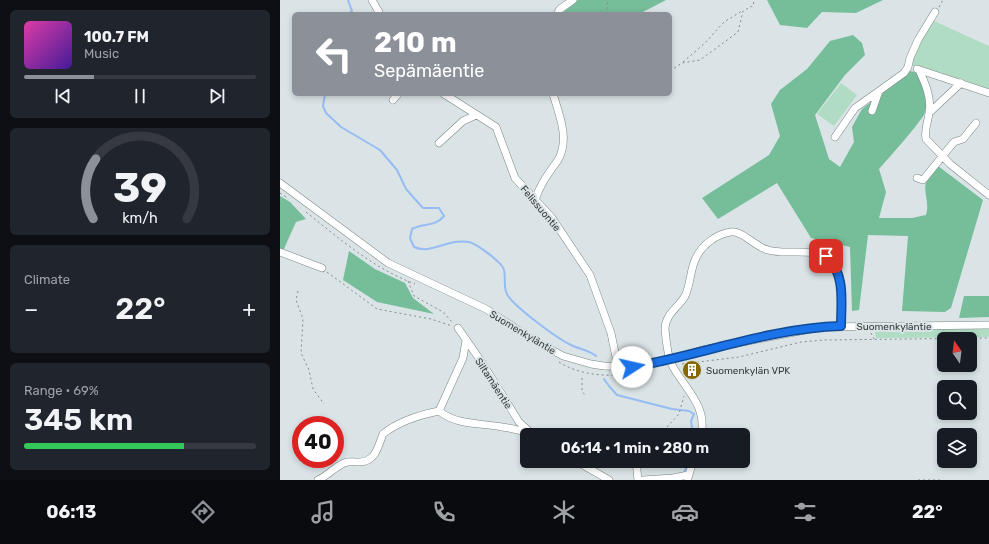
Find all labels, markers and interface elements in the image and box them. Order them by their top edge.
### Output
text: 210 m [374,26,457,59]
text: 100.7 FM [84,28,149,46]
icon: left [308,28,360,80]
text: Music [84,46,119,61]
text: Sepämäentie [374,60,484,82]
icon: previous [52,85,74,107]
icon: pause [129,85,151,107]
icon: next [206,85,228,107]
text: 39 [113,163,167,212]
street label: Felissuontie [518,183,563,234]
text: km/h [122,210,158,227]
pin [809,239,843,273]
icon: arrive [815,245,837,267]
text: Climate [24,272,70,287]
text: 22° [115,291,165,327]
text: − [24,296,38,323]
text: + [242,296,256,323]
street label: Suomenkyläntie [487,308,558,358]
street label: Suomenkyläntie [856,321,932,333]
north arrow [937,332,977,372]
map controls [937,332,977,468]
position arrow [611,346,653,388]
street label: Siltamäentie [472,356,514,412]
building icon: Suomenkylän VPK [681,359,703,381]
place label: Suomenkylän VPK [706,365,790,377]
button: search [937,380,977,420]
text: Range · 69% [24,383,99,398]
text: 345 km [24,402,133,438]
speed limit sign: 40 [292,416,344,468]
button: layers [937,428,977,468]
text: 06:14 · 1 min · 280 m [561,439,709,457]
icon: directions [189,498,217,526]
icon: music [309,498,337,526]
icon: phone [430,498,458,526]
icon: climate [550,498,578,526]
icon: car [671,498,699,526]
icon: filters [791,498,819,526]
text: 06:13 [46,501,96,523]
text: 22° [912,501,943,523]

